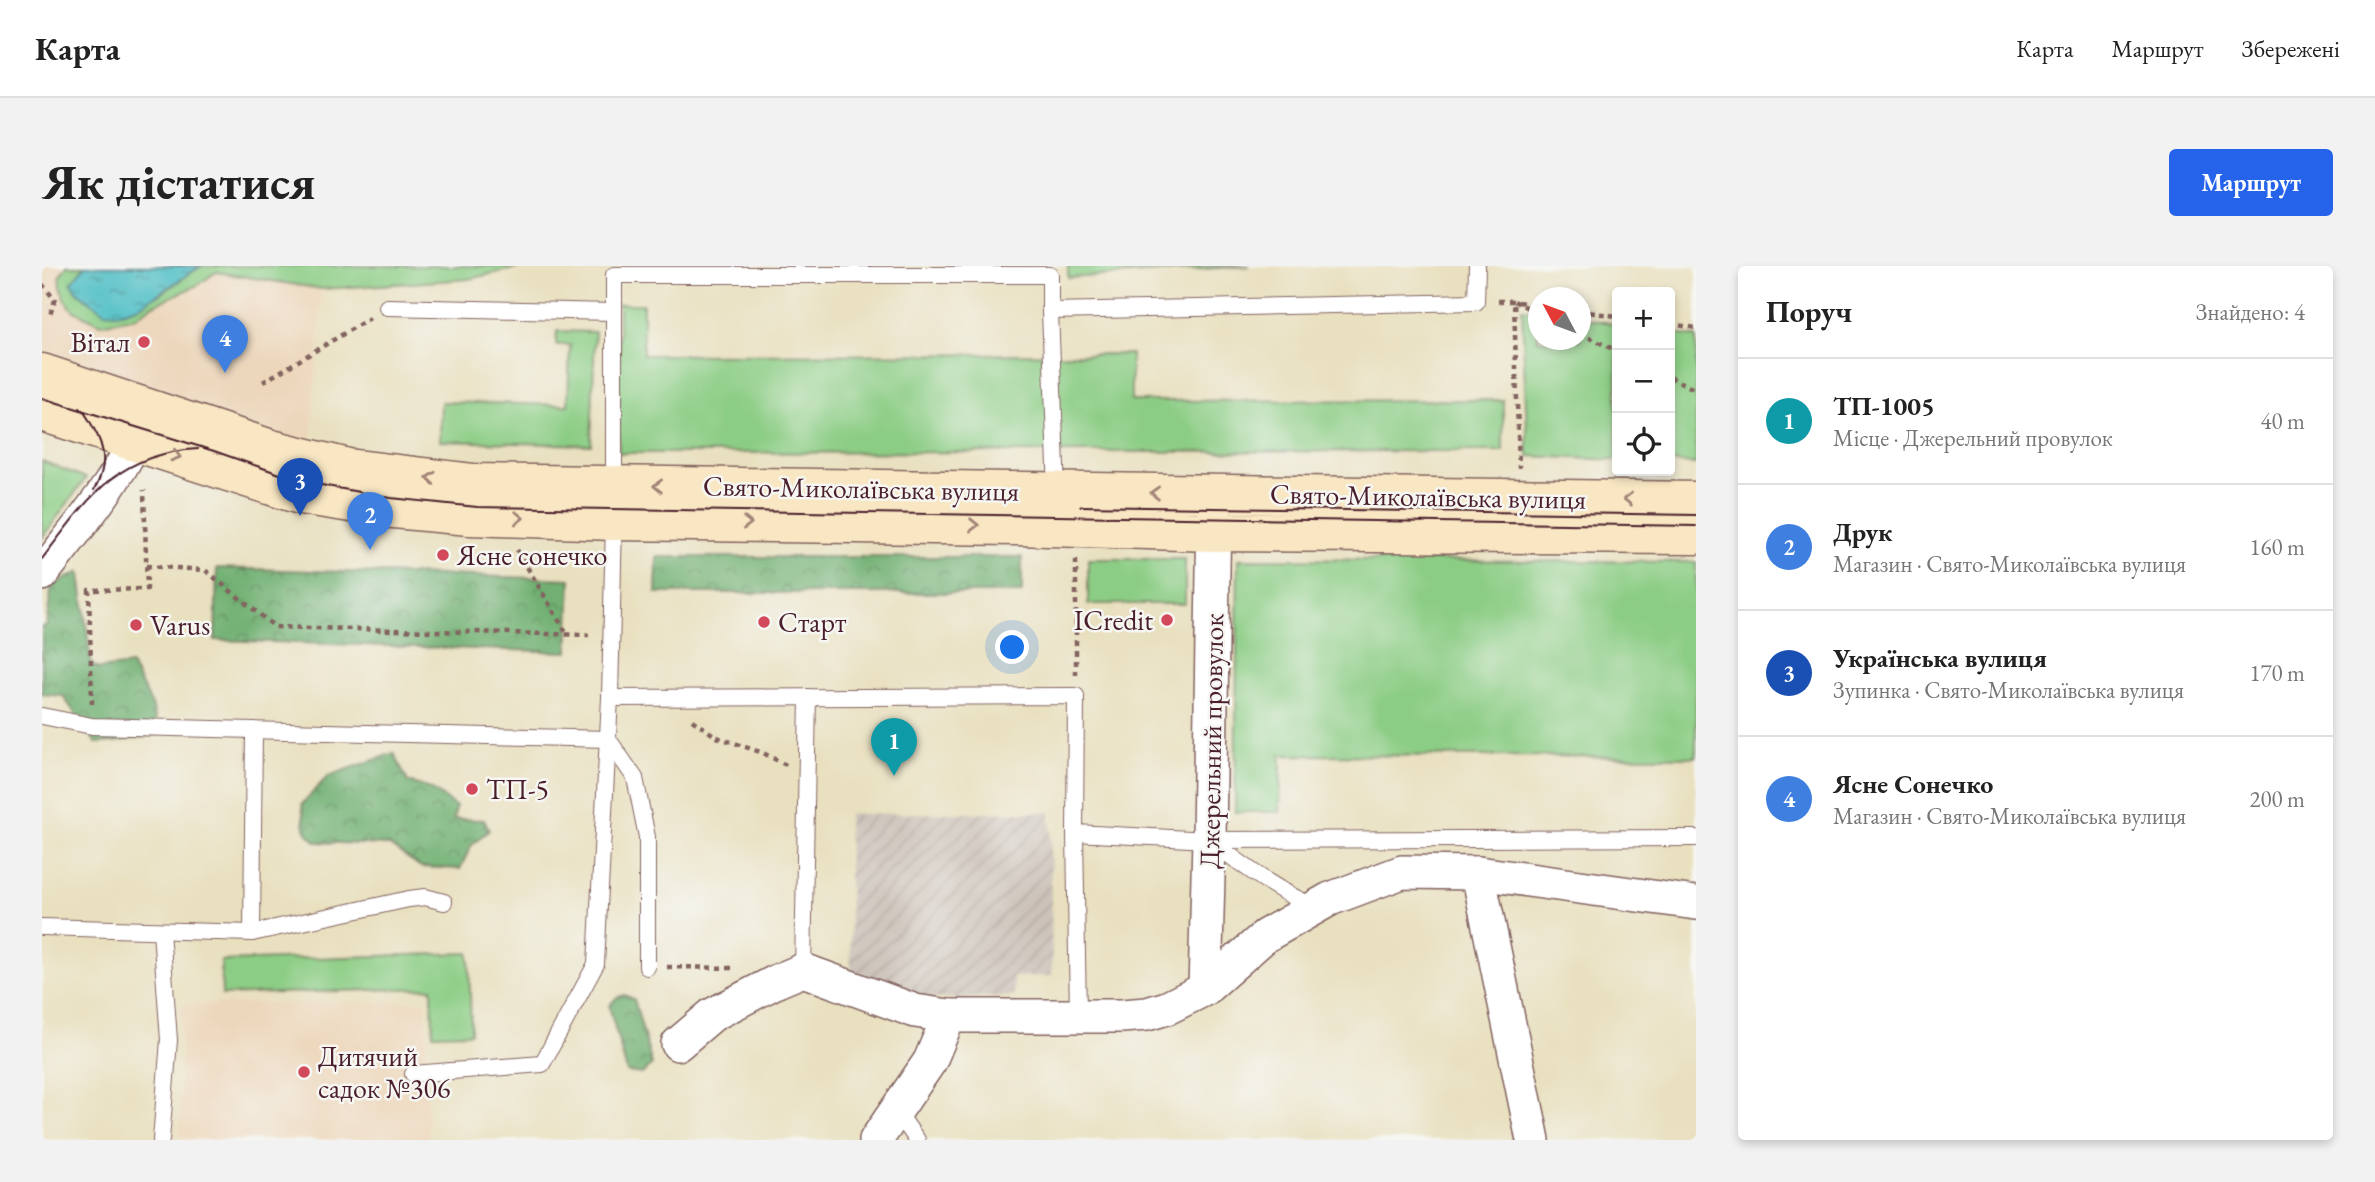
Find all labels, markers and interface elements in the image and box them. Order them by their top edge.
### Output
text: Карта [35,27,120,70]
text: Карта [2016,33,2074,64]
text: Маршрут [2112,33,2204,64]
text: Збережені [2242,33,2340,64]
button: Маршрут [2169,149,2333,216]
text: Як дістатися [42,150,316,214]
north arrow [1528,287,1591,350]
map controls [1612,287,1675,476]
button: + [1612,287,1675,350]
text: Поруч [1766,292,1852,331]
text: Знайдено: 4 [2196,297,2305,327]
pin: 4 [202,315,248,373]
place label: Вітал [71,324,130,360]
marker: Вітал [136,334,152,350]
button: − [1612,350,1675,413]
text: ТП-1005 [1833,389,1935,423]
text: 1 [1783,406,1795,436]
text: 40 m [2260,406,2305,436]
button: locate [1612,413,1675,476]
text: Місце · Джерельний провулок [1833,423,2113,453]
one-way arrow [170,448,182,463]
pin: 3 [277,458,323,516]
street label: Свято-Миколаївська вулиця [703,467,1019,509]
one-way arrow [425,471,437,486]
street label: Свято-Миколаївська вулиця [1270,475,1586,517]
one-way arrow [653,478,664,493]
one-way arrow [1150,485,1161,500]
pin: 2 [347,492,393,550]
one-way arrow [1622,492,1633,507]
one-way arrow [514,510,525,525]
one-way arrow [741,515,752,530]
text: Друк [1833,515,1892,549]
one-way arrow [969,517,980,533]
text: 2 [1783,532,1795,562]
text: 160 m [2249,532,2305,562]
place label: Ясне сонечко [456,537,607,573]
marker: Ясне сонечко [435,547,451,563]
text: Магазин · Свято-Миколаївська вулиця [1833,549,2186,579]
place label: ICredit [1074,602,1153,638]
place label: Старт [778,604,847,640]
place label: Varus [150,607,210,643]
marker: ICredit [1159,612,1175,628]
street label: Джерельний провулок [1191,613,1231,869]
marker: Старт [756,614,772,630]
marker: Varus [128,617,144,633]
your location [995,630,1029,664]
text: Українська вулиця [1833,641,2047,675]
text: 3 [1783,658,1795,688]
text: 170 m [2249,658,2305,688]
text: Зупинка · Свято-Миколаївська вулиця [1833,675,2184,705]
pin: 1 [871,718,917,776]
text: Ясне Сонечко [1833,767,1993,801]
place label: ТП-5 [486,771,549,807]
marker: ТП-5 [464,781,480,797]
text: 4 [1783,784,1795,814]
text: 200 m [2249,784,2305,814]
text: Магазин · Свято-Миколаївська вулиця [1833,801,2186,831]
place label: Дитячий садок №306 [318,1038,450,1106]
marker: Дитячий садок №306 [296,1064,312,1080]

